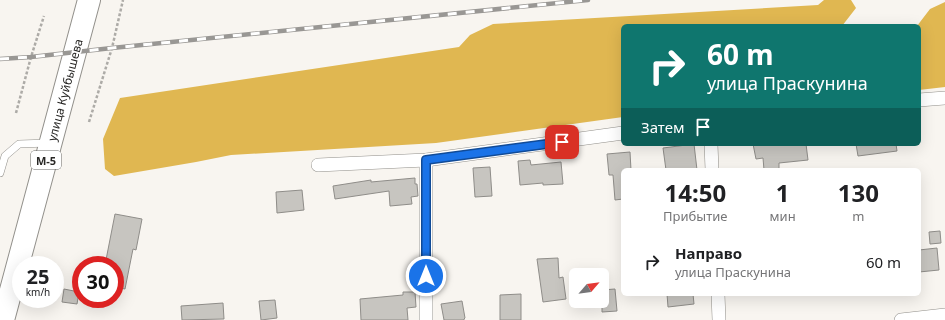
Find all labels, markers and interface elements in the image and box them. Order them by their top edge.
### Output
text: 60 m [707,35,774,73]
street label: улица Куйбышева [43,37,87,143]
icon: right [641,40,693,92]
text: улица Праскунина [707,71,868,95]
icon: arrive [692,116,714,138]
text: Затем [641,117,684,137]
pin [545,125,579,159]
icon: arrive [551,131,573,153]
road number: М-5 [31,151,61,169]
text: 14:50 [664,176,726,209]
text: 1 [776,176,789,209]
text: 130 [838,176,879,209]
text: Прибытие [663,207,728,225]
text: мин [770,207,796,225]
text: m [852,207,864,225]
text: Направо [675,243,742,263]
icon: right [641,251,663,273]
text: 60 m [866,252,901,272]
position arrow [405,255,447,297]
speed limit sign: 30 [72,256,124,308]
text: 25 [27,263,49,290]
text: улица Праскунина [675,263,791,281]
north arrow [569,268,609,308]
map controls [569,268,609,308]
text: km/h [26,285,50,299]

